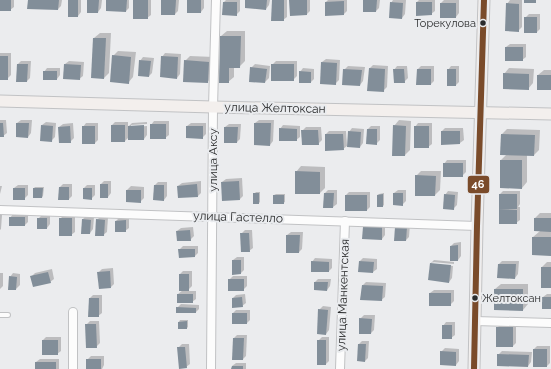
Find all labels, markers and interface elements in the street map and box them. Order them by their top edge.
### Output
place label: Торекулова [414,17,476,30]
marker: Торекулова [478,18,488,28]
street label: улица Желтоксан [224,100,326,116]
street label: улица Аксу [206,128,220,192]
line badge: 46 [467,175,490,194]
text: 46 [472,178,485,191]
street label: улица Гастелло [193,208,283,226]
street label: улица Манкентская [334,239,352,351]
place label: Желтоксан [482,292,541,305]
marker: Желтоксан [470,293,480,303]

